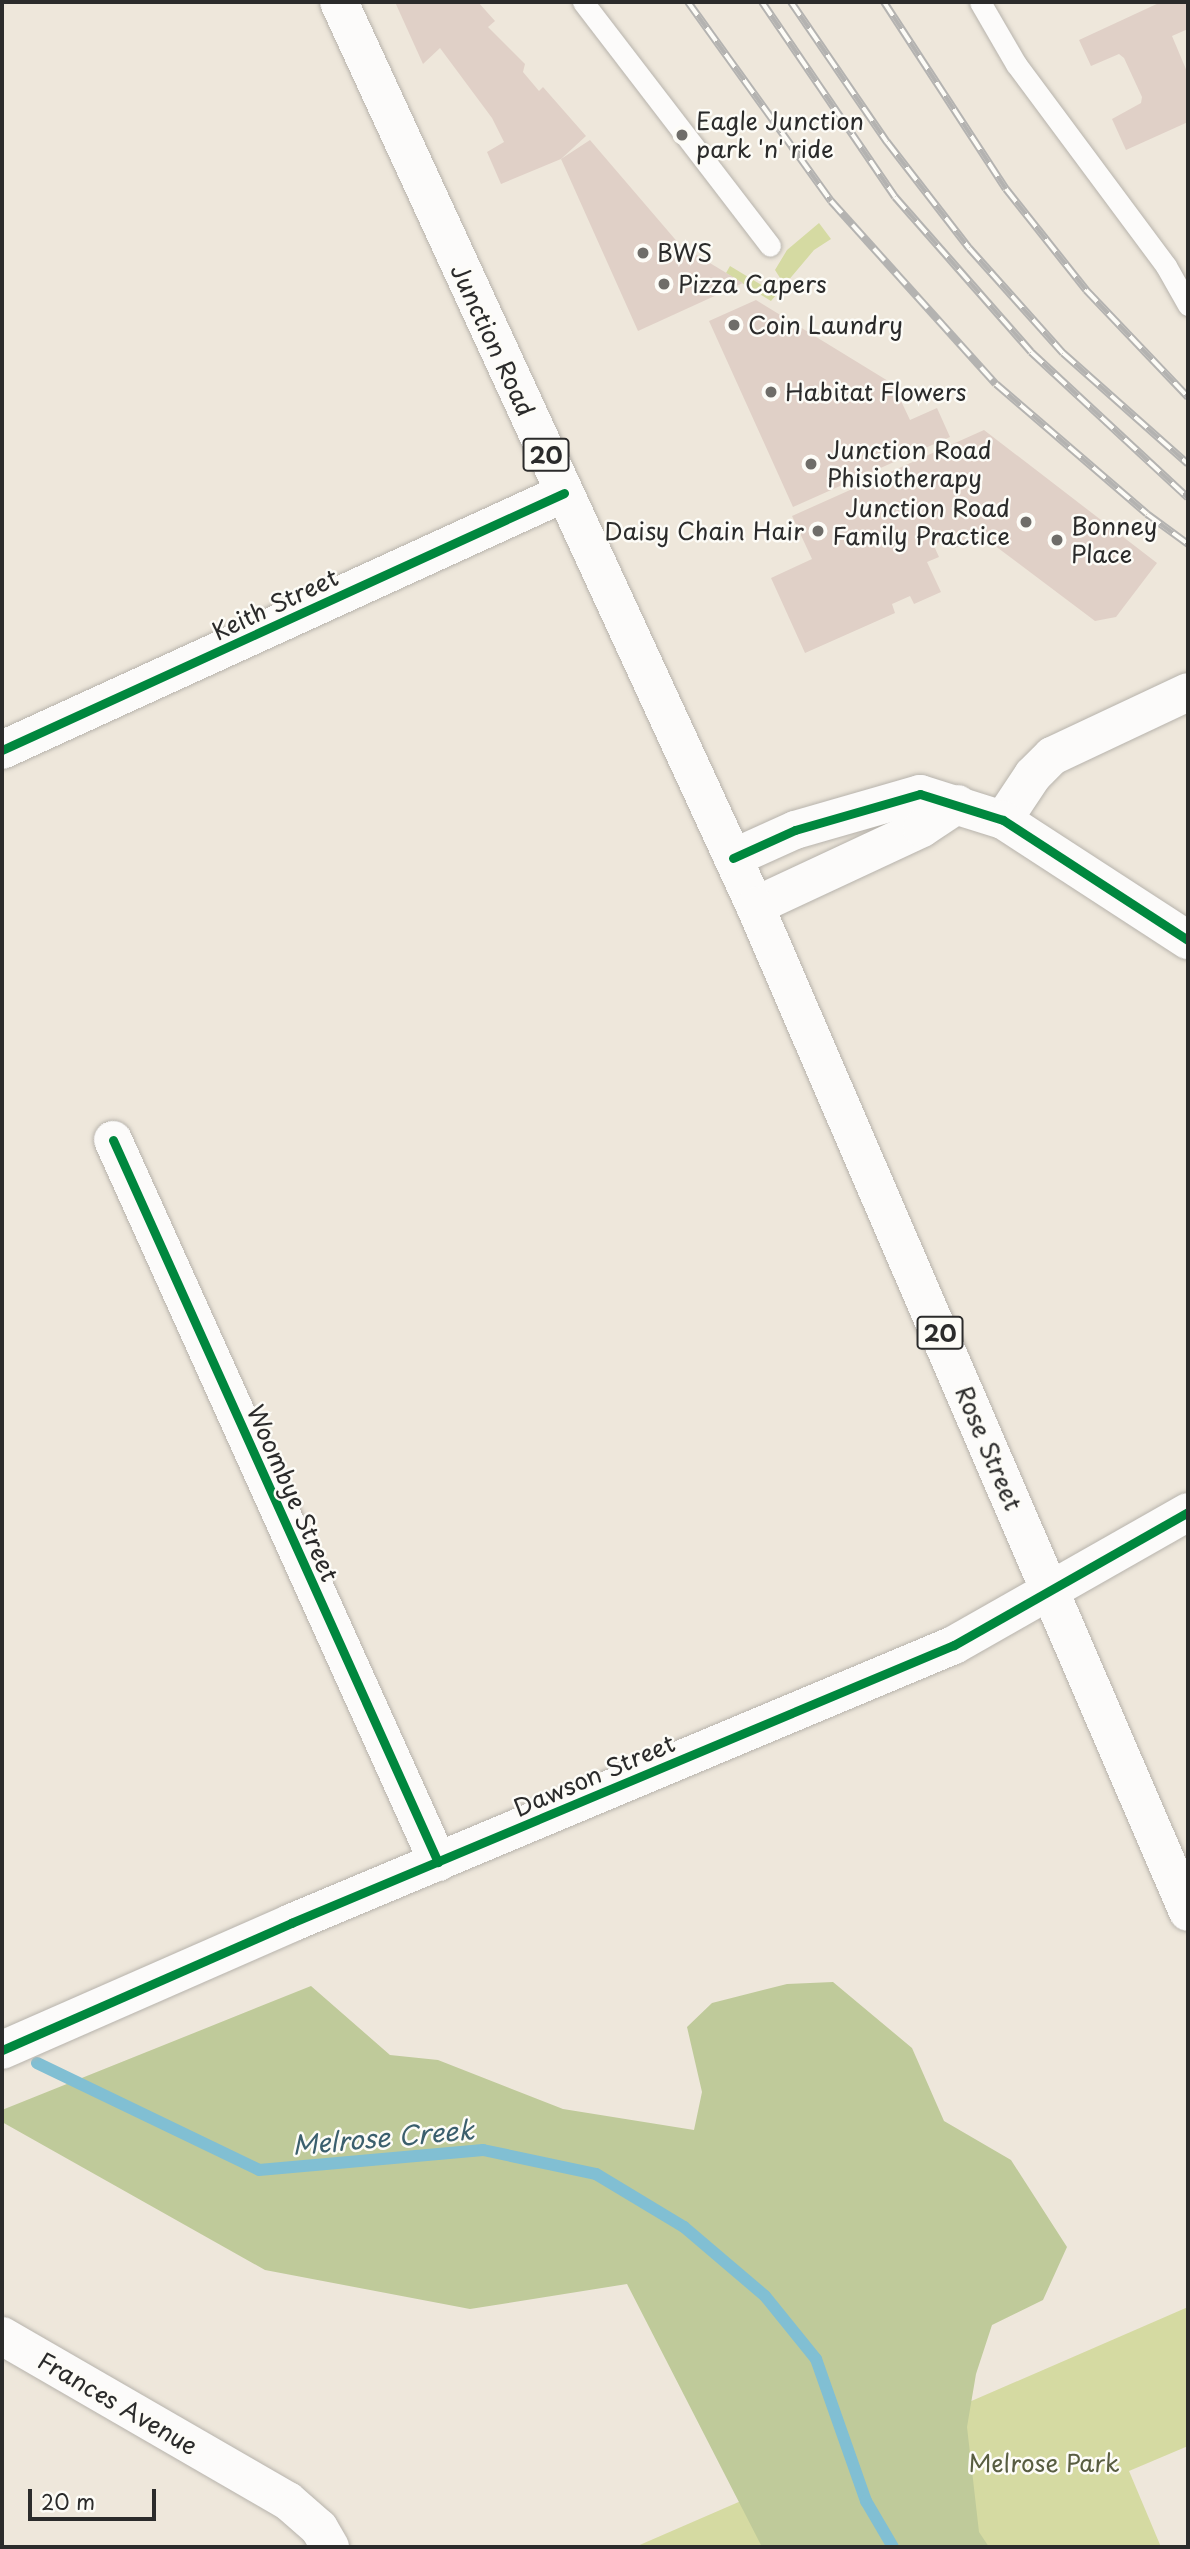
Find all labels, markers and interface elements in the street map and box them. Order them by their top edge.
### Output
place label: Eagle Junction park 'n' ride [696,107,866,163]
marker: Eagle Junction park 'n' ride [674,127,690,143]
place label: BWS [657,239,712,267]
marker: BWS [635,245,651,261]
street label: Junction Road [445,259,541,421]
place label: Pizza Capers [678,270,826,298]
marker: Pizza Capers [656,276,672,292]
place label: Coin Laundry [748,311,904,339]
marker: Coin Laundry [726,317,742,333]
place label: Habitat Flowers [785,378,969,406]
marker: Habitat Flowers [763,384,779,400]
road number: 20 [522,436,570,475]
place label: Junction Road Phisiotherapy [827,436,992,492]
marker: Junction Road Phisiotherapy [801,454,821,474]
place label: Junction Road Family Practice [832,494,1010,550]
marker: Junction Road Family Practice [1016,512,1036,532]
place label: Bonney Place [1071,512,1158,568]
place label: Daisy Chain Hair [605,517,804,545]
marker: Daisy Chain Hair [810,523,826,539]
marker: Bonney Place [1049,532,1065,548]
street label: Keith Street [207,562,343,646]
road number: 20 [916,1314,964,1352]
street label: Rose Street [950,1382,1028,1514]
street label: Woombye Street [241,1400,345,1586]
street label: Dawson Street [510,1728,678,1822]
water label: Melrose Creek [291,2114,475,2160]
street label: Frances Avenue [33,2346,203,2460]
park label: Melrose Park [969,2449,1119,2477]
scale bar [32,2476,159,2520]
text: 20 m [41,2485,95,2517]

